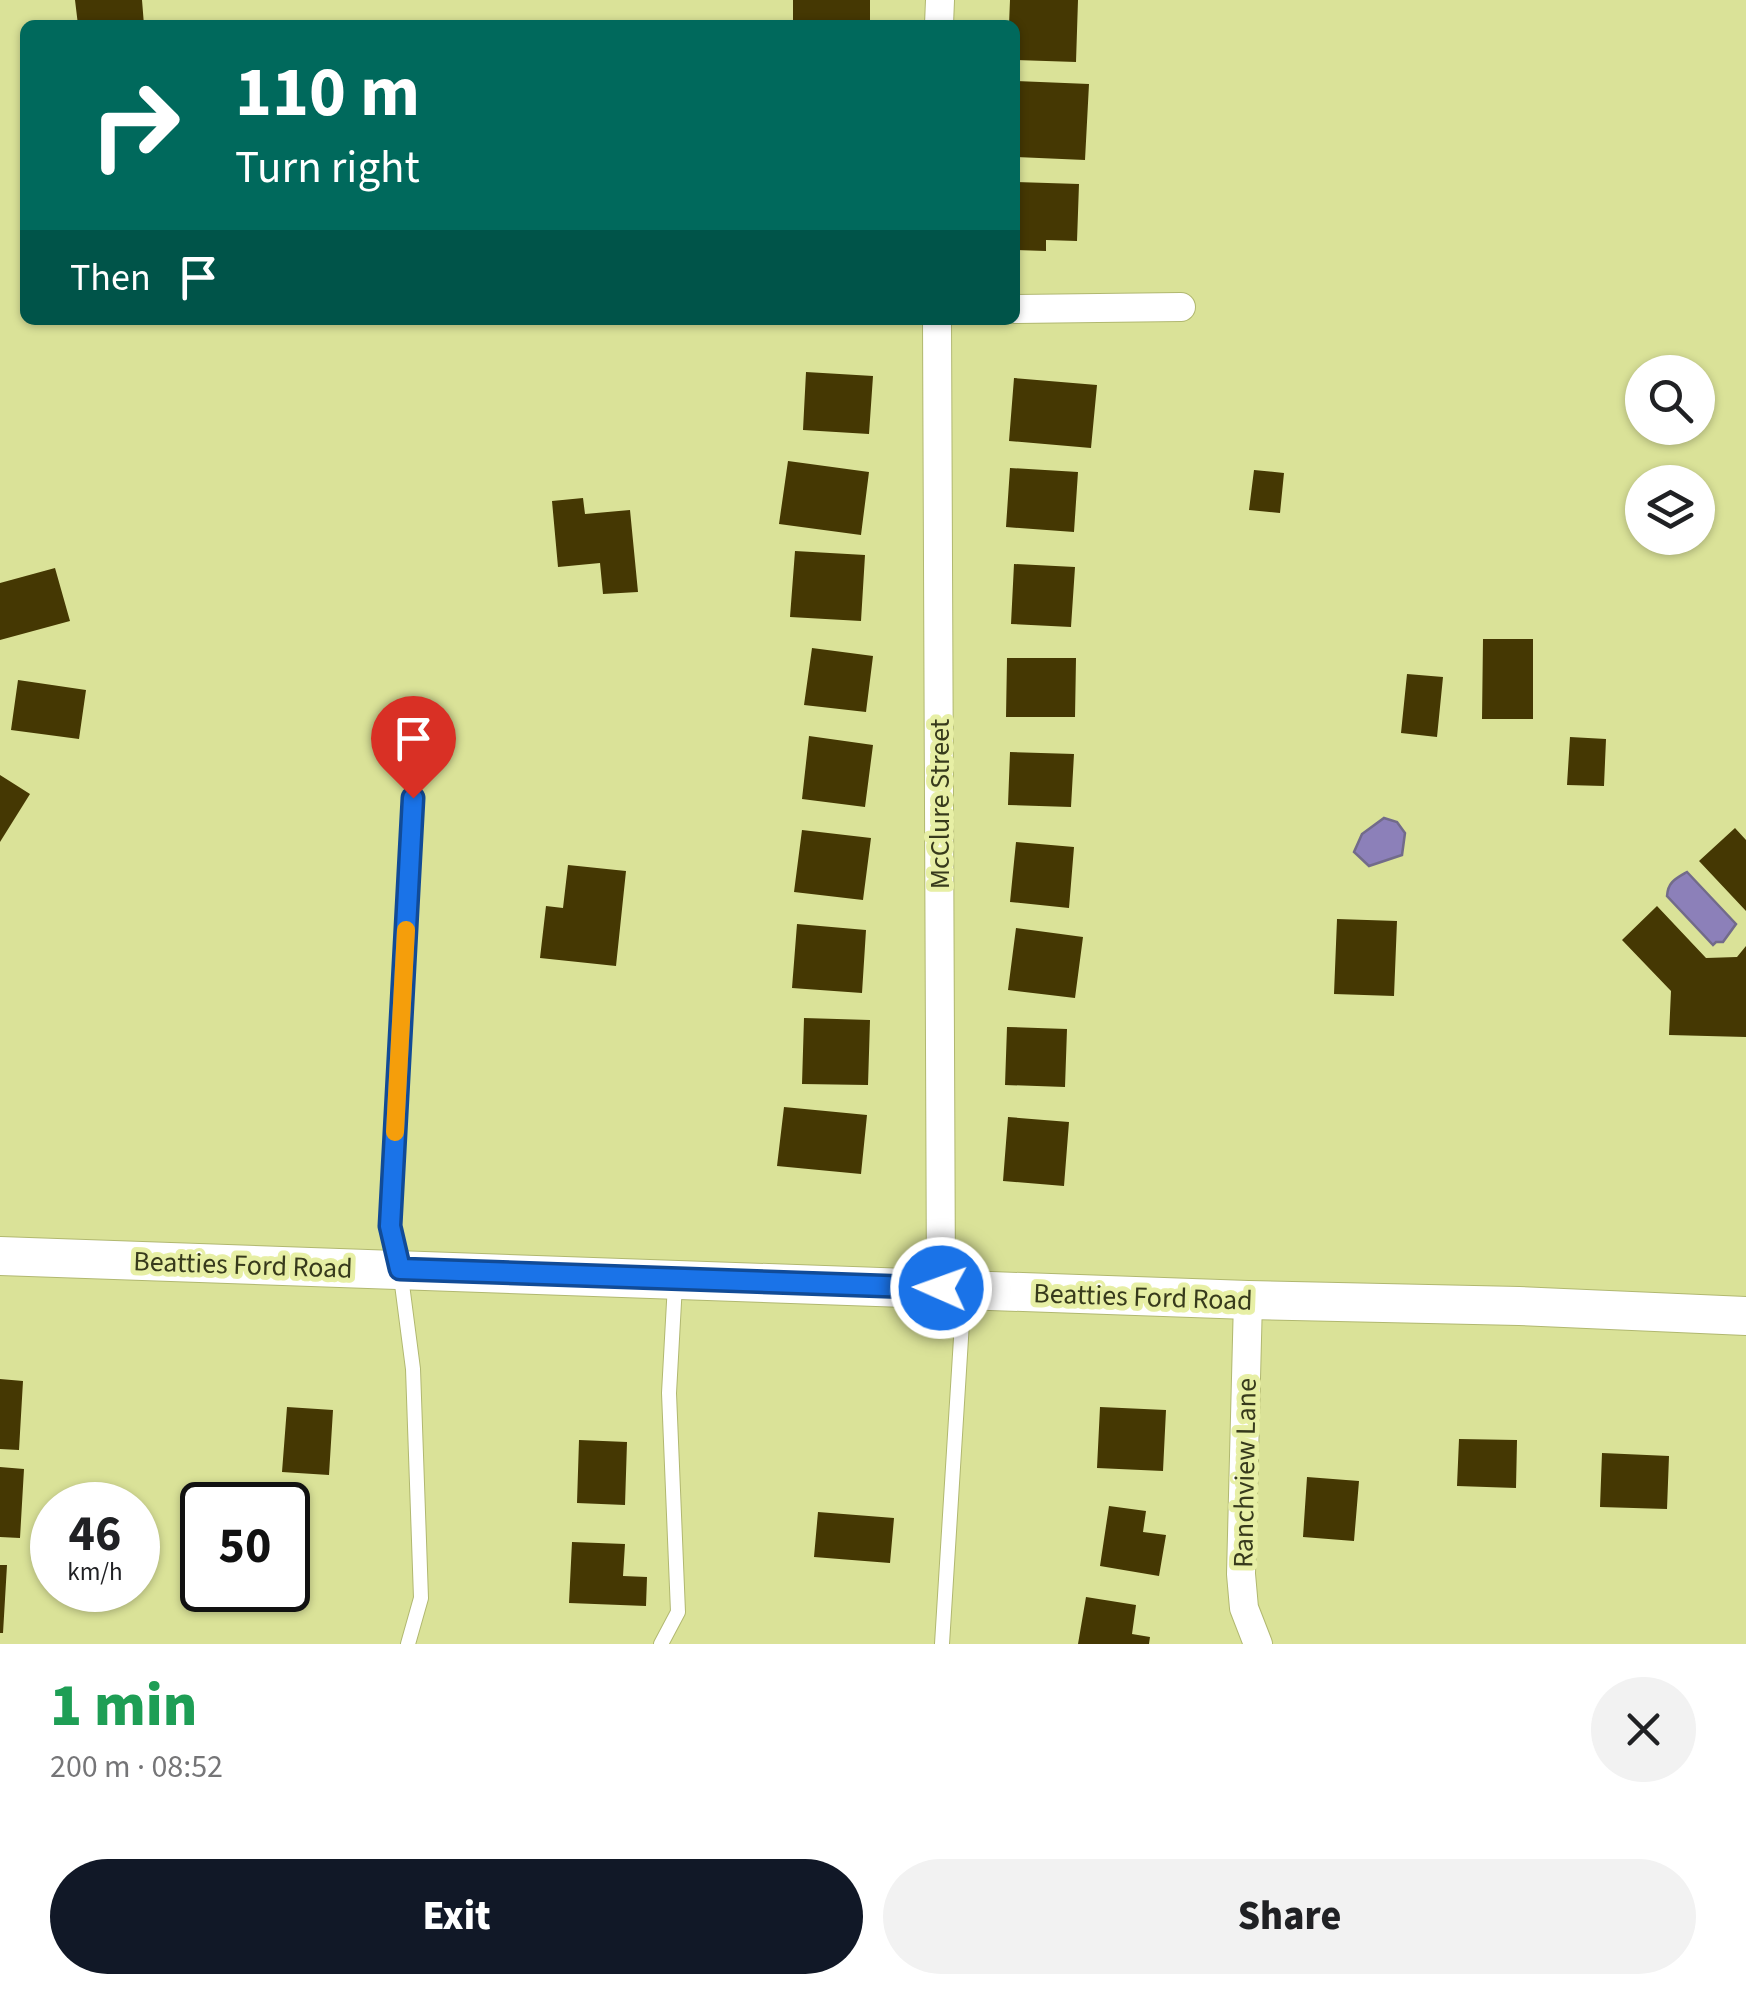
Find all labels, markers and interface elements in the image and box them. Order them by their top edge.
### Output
text: 110 m [235,43,420,143]
icon: right [70,60,200,190]
text: Turn right [235,136,420,200]
icon: arrive [171,250,226,305]
text: Then [70,251,151,305]
map controls [1625,355,1715,555]
button: search [1625,355,1715,445]
button: layers [1625,465,1715,555]
pin [371,696,456,799]
icon: arrive [386,711,441,766]
street label: McClure Street [920,718,960,889]
position arrow [889,1236,993,1340]
street label: Beatties Ford Road [133,1241,353,1289]
street label: Beatties Ford Road [1033,1273,1253,1321]
street label: Ranchview Lane [1223,1378,1267,1568]
speed limit sign: 50 [180,1482,310,1612]
text: 46 [69,1499,121,1570]
text: km/h [67,1554,123,1590]
text: 1 min [50,1664,197,1749]
button: close [1591,1677,1696,1782]
text: 200 m · 08:52 [50,1744,223,1790]
button: Exit [50,1859,863,1974]
button: Share [883,1859,1696,1974]

